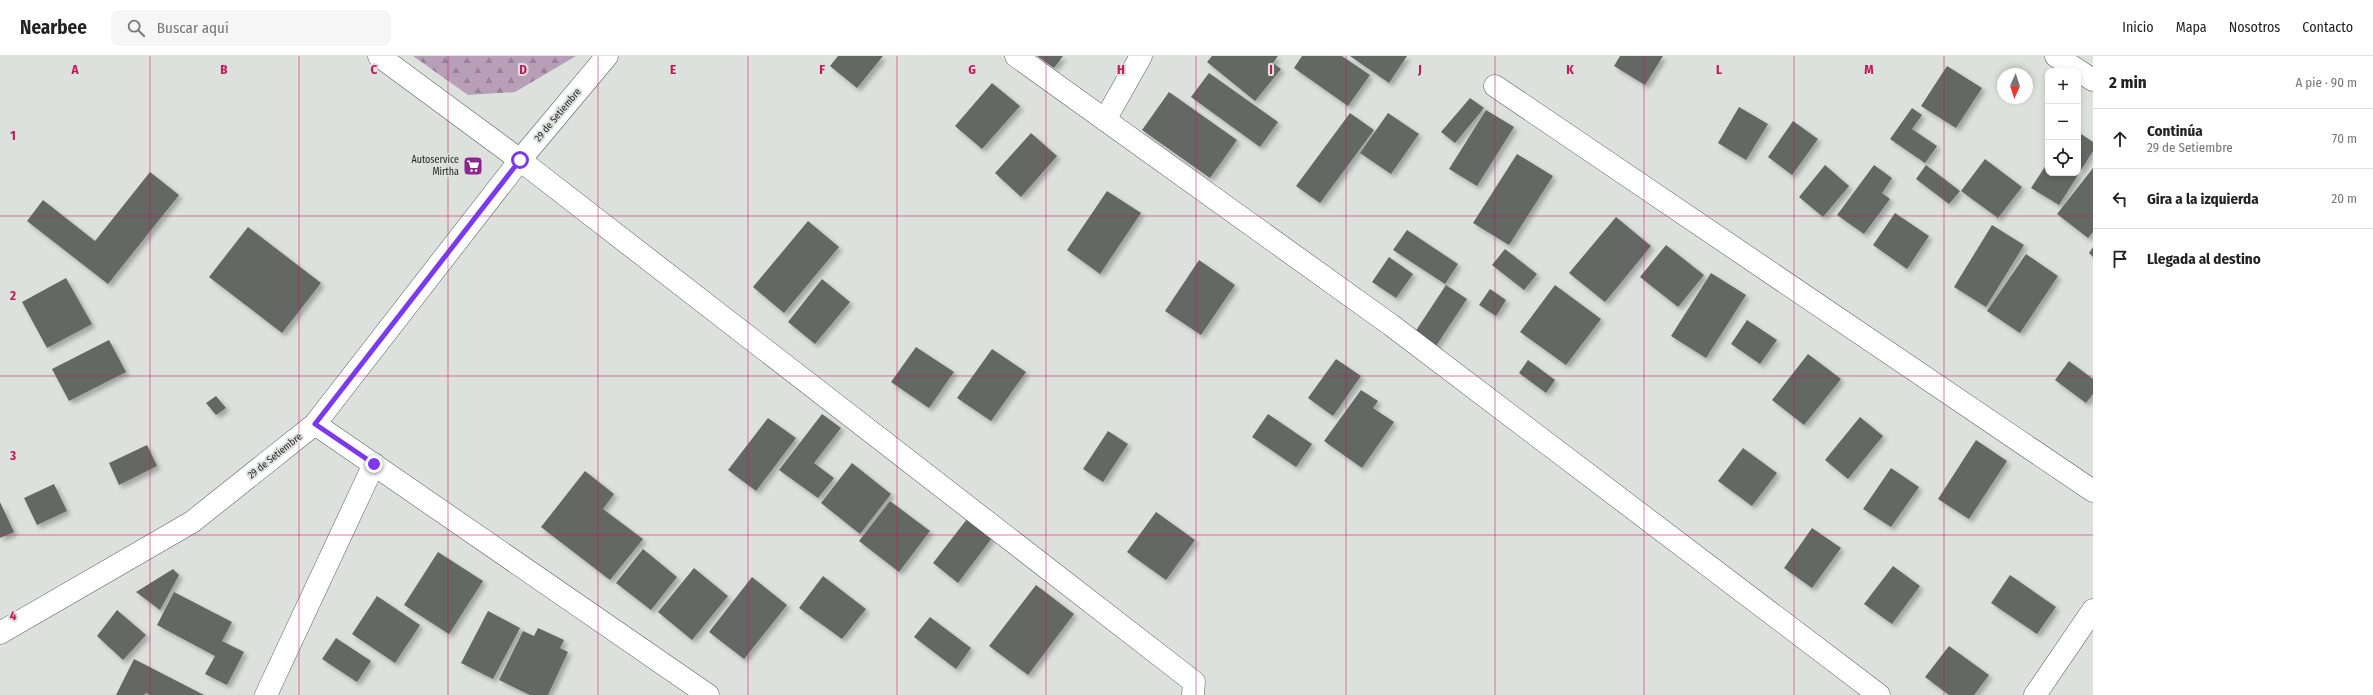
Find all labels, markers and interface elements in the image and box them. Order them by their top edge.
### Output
search box [111,10,391,46]
text: Nearbee [20,16,87,39]
icon: search [125,17,147,39]
text: Buscar aquí [157,19,229,37]
text: Inicio [2122,19,2154,36]
text: Mapa [2176,19,2207,36]
text: Nosotros [2229,19,2280,36]
text: Contacto [2302,19,2353,36]
text: A [70,62,79,77]
text: B [220,62,228,77]
text: C [371,62,378,77]
text: D [519,62,527,77]
text: E [670,62,676,77]
text: F [819,62,825,77]
text: G [968,62,976,77]
text: H [1117,62,1125,77]
text: I [1269,62,1273,77]
text: J [1417,62,1422,77]
text: K [1566,62,1574,77]
text: L [1716,62,1722,77]
text: M [1864,62,1874,77]
north arrow [1997,68,2033,104]
map controls [2045,68,2081,176]
button: + [2045,68,2081,104]
text: 2 min [2109,72,2147,93]
text: A pie · 90 m [2295,75,2357,90]
street label: 29 de Setiembre [532,86,584,144]
button: − [2045,104,2081,140]
text: Continúa [2147,122,2203,140]
text: 1 [10,128,16,143]
icon: ahead [2109,128,2131,150]
text: 70 m [2332,131,2357,146]
button: locate [2045,140,2081,176]
text: 29 de Setiembre [2147,140,2233,155]
route start [511,151,529,169]
place label: Autoservice Mirtha [411,154,459,178]
supermarket icon: Autoservice Mirtha [462,155,484,177]
icon: left [2109,188,2131,210]
text: Gira a la izquierda [2147,190,2259,208]
text: 20 m [2331,191,2357,206]
icon: arrive [2109,248,2131,270]
text: Llegada al destino [2147,250,2261,268]
text: 2 [9,288,16,303]
street label: 29 de Setiembre [246,431,304,481]
text: 3 [9,448,16,463]
route end [365,455,383,473]
text: 4 [10,608,17,623]

